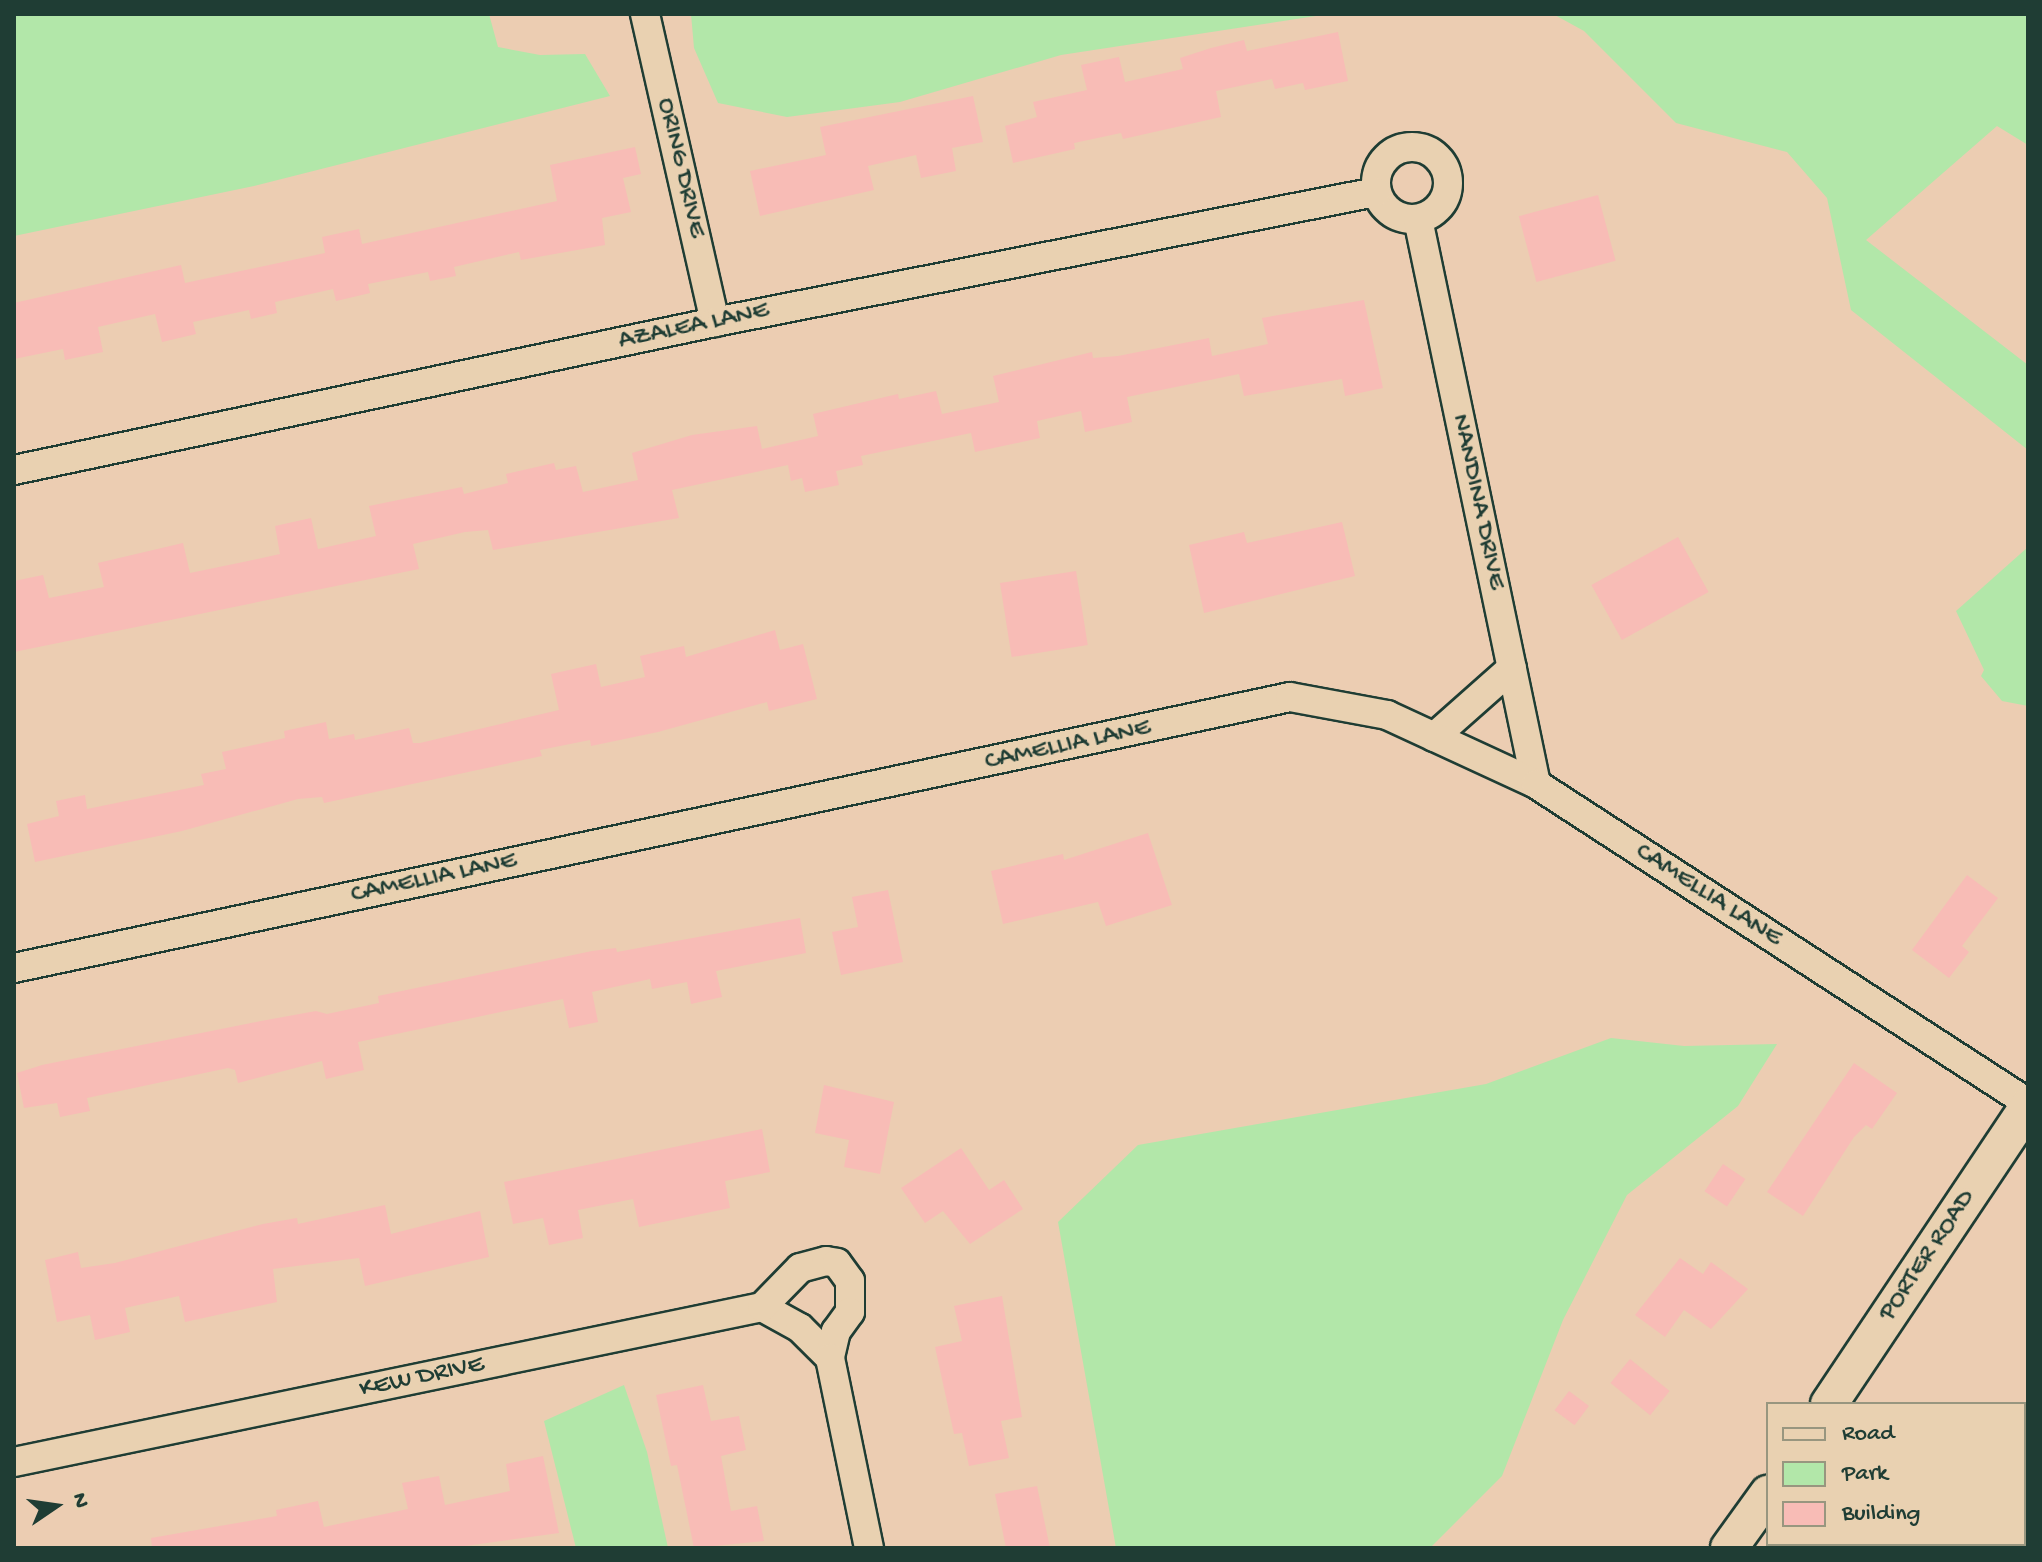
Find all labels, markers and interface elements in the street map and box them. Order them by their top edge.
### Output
street label: ORING DRIVE [649,95,711,241]
street label: AZALEA LANE [616,296,772,358]
street label: NANDINA DRIVE [1443,411,1511,593]
street label: CAMELLIA LANE [982,713,1154,779]
street label: CAMELLIA LANE [1629,837,1787,955]
street label: CAMELLIA LANE [348,846,520,912]
street label: PORTER ROAD [1873,1185,1983,1327]
street label: KEW DRIVE [357,1350,487,1406]
legend [1766,1402,2026,1546]
text: Road [1842,1420,1894,1449]
text: Park [1842,1460,1888,1489]
north arrow [16,1466,96,1546]
text: N [65,1491,94,1511]
text: Building [1842,1500,1920,1529]

